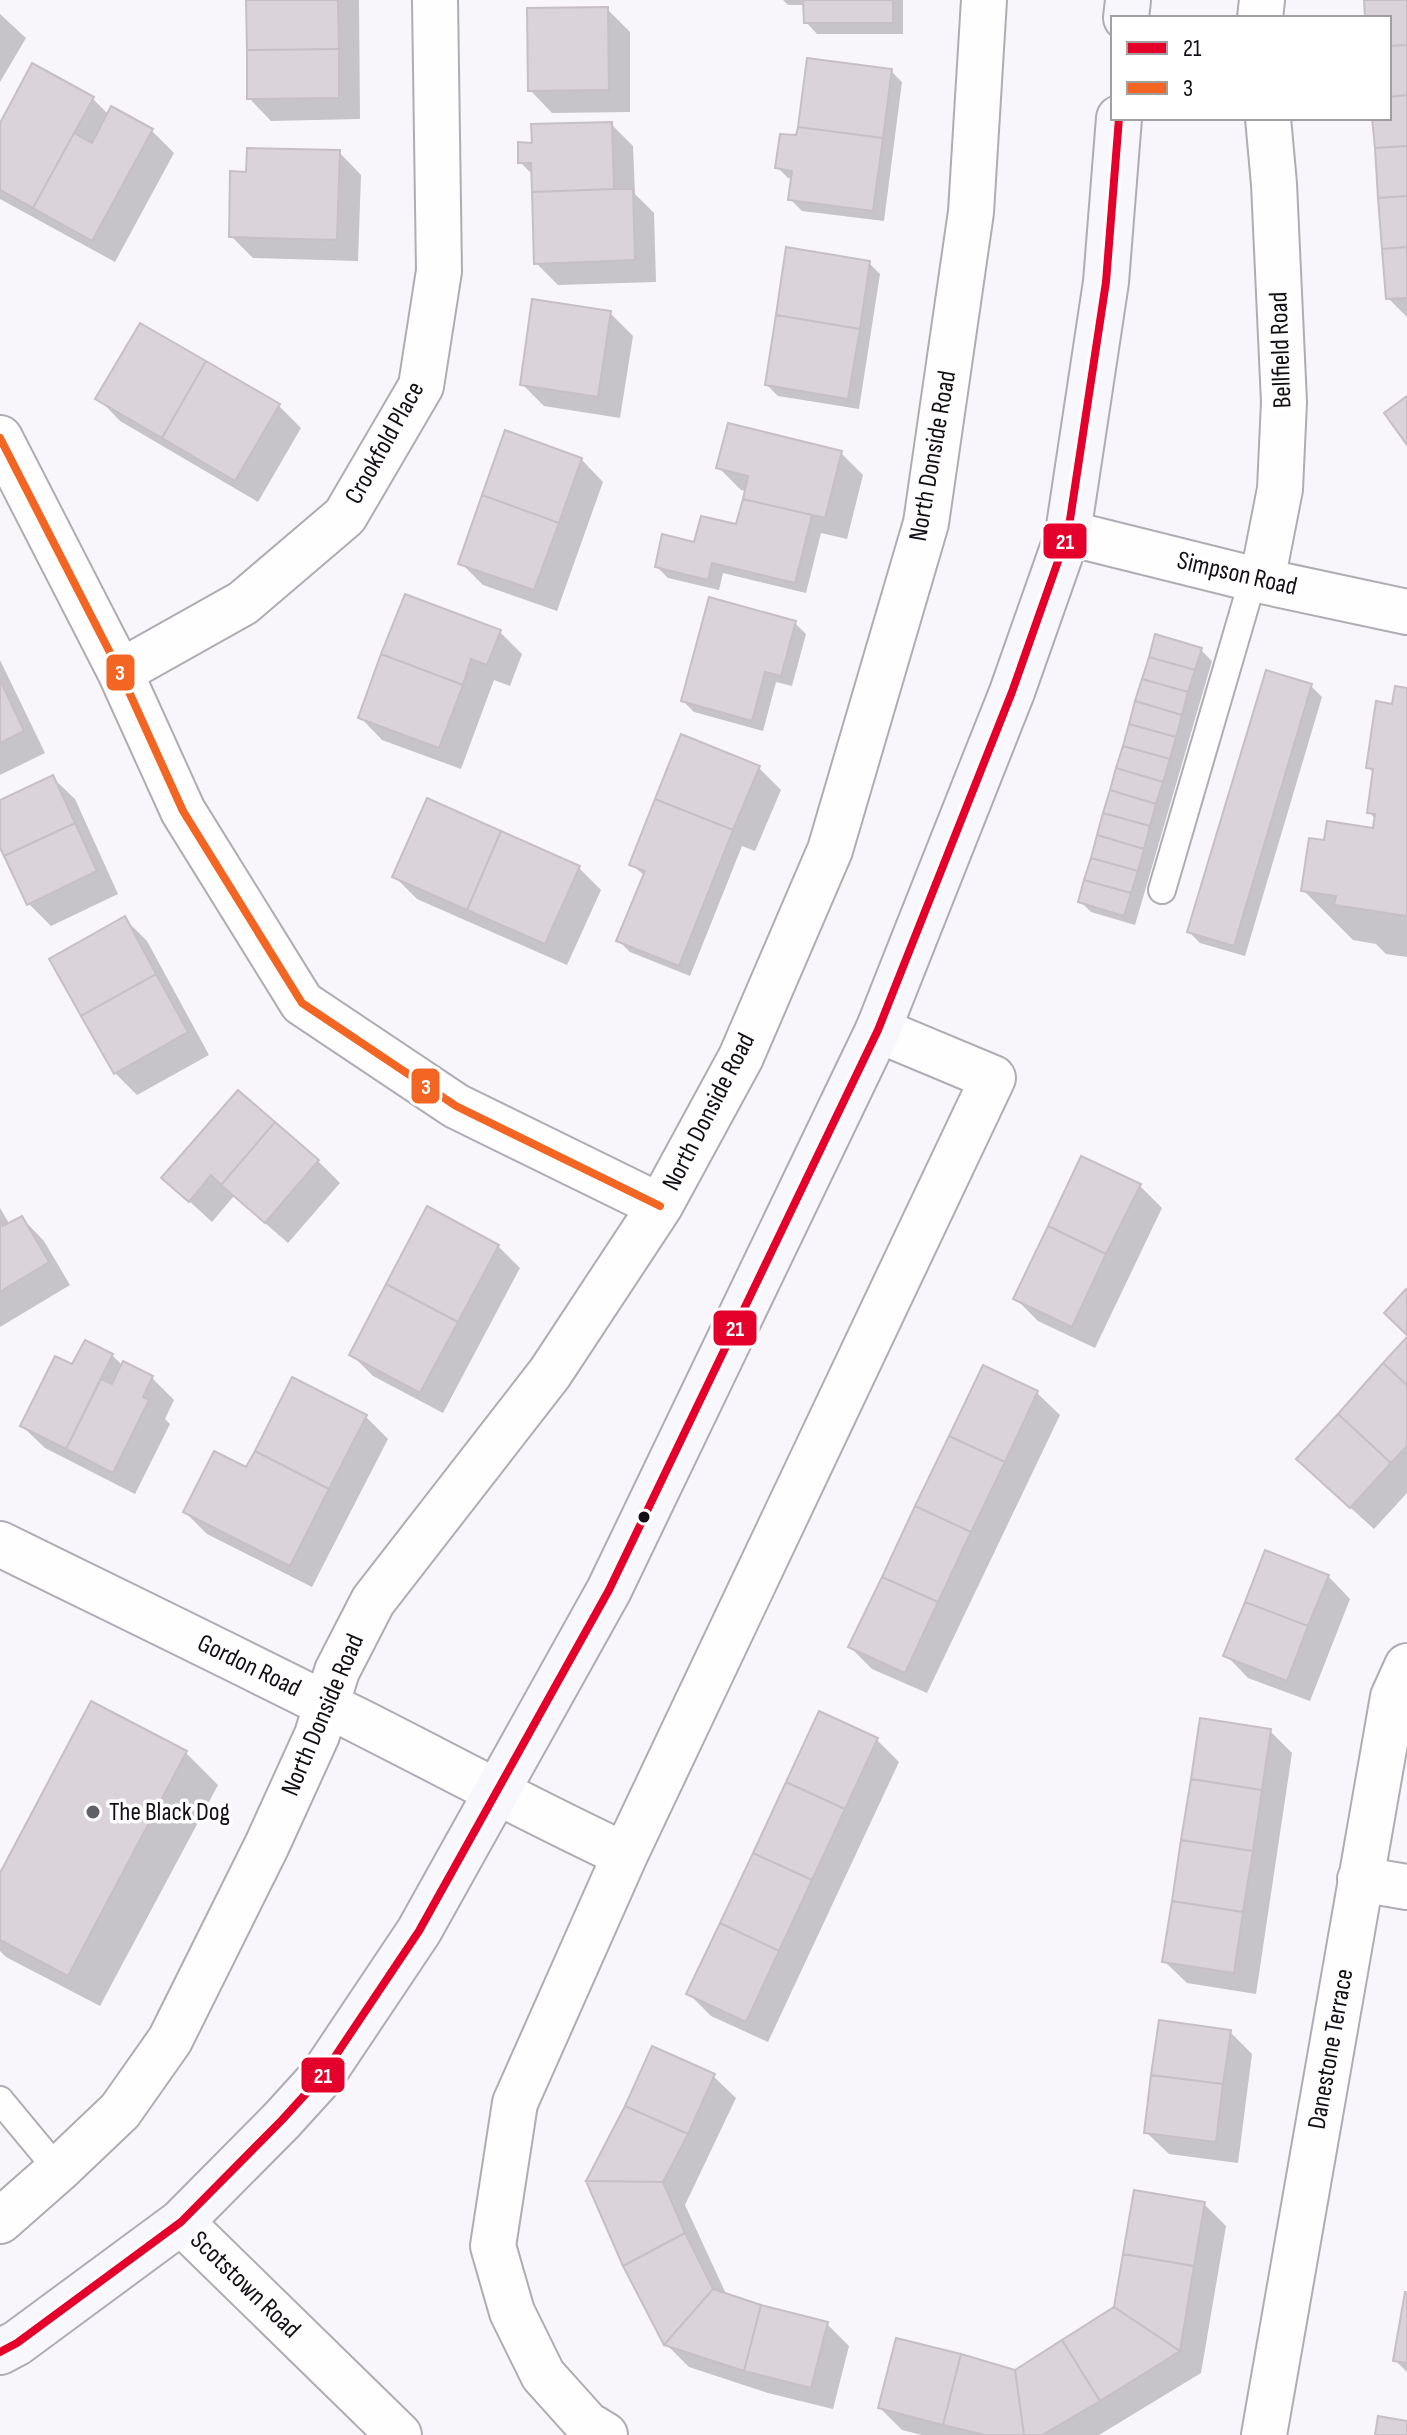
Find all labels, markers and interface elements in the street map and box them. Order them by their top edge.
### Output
legend [1111,16,1391,120]
text: 21 [1183,34,1202,63]
text: 3 [1183,74,1193,103]
street label: Bellfield Road [1263,291,1299,409]
street label: North Donside Road [903,368,963,544]
street label: Crookfold Place [339,376,431,510]
line badge: 21 [1042,522,1088,560]
text: 21 [1056,529,1075,556]
street label: Simpson Road [1174,545,1300,603]
line badge: 3 [105,653,136,692]
text: 3 [115,660,125,687]
street label: North Donside Road [656,1028,762,1196]
line badge: 3 [410,1067,441,1105]
text: 3 [421,1074,431,1101]
line badge: 21 [712,1309,758,1347]
text: 21 [726,1316,745,1343]
unlabelled marker [636,1509,652,1525]
street label: Gordon Road [192,1628,306,1704]
street label: North Donside Road [275,1629,371,1801]
place label: The Black Dog [109,1797,230,1828]
marker: The Black Dog [84,1803,102,1821]
street label: Danestone Terrace [1302,1966,1360,2132]
line badge: 21 [300,2056,346,2094]
text: 21 [314,2063,333,2090]
street label: Scotstown Road [184,2225,306,2345]

